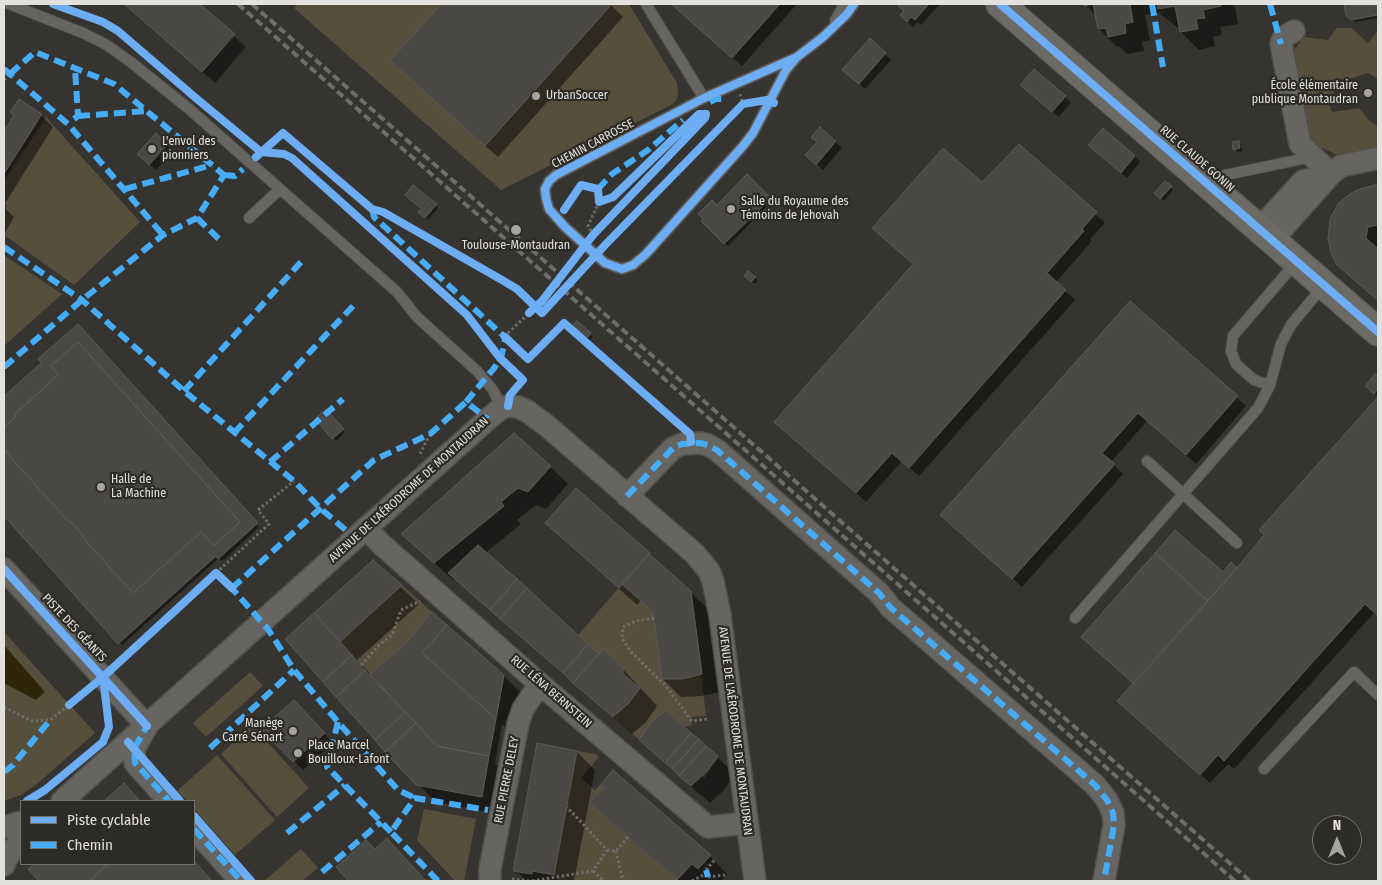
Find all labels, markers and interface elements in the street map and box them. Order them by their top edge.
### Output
place label: École élémentaire publique Montaudran [1252,79,1358,107]
marker: École élémentaire publique Montaudran [1362,87,1374,99]
place label: UrbanSoccer [546,89,608,103]
marker: UrbanSoccer [530,90,542,102]
street label: CHEMIN CARROSSE [549,116,637,172]
street label: RUE CLAUDE GONIN [1157,123,1237,195]
place label: L'envol des pionniers [162,135,216,163]
marker: L'envol des pionniers [146,143,158,155]
place label: Salle du Royaume des Témoins de Jehovah [741,195,849,223]
marker: Salle du Royaume des Témoins de Jehovah [725,203,737,215]
marker: Toulouse-Montaudran [509,223,523,237]
place label: Toulouse-Montaudran [462,239,570,253]
street label: AVENUE DE L'AÉRODROME DE MONTAUDRAN [326,414,492,566]
place label: Halle de La Machine [111,473,166,501]
marker: Halle de La Machine [95,481,107,493]
street label: PISTE DES GÉANTS [39,591,109,665]
street label: AVENUE DE L'AÉRODROME DE MONTAUDRAN [715,626,755,836]
street label: RUE LÉNA BERNSTEIN [508,653,594,731]
place label: Manège Carré Sénart [222,717,283,745]
marker: Manège Carré Sénart [287,725,299,737]
street label: RUE PIERRE DELEY [492,735,522,825]
place label: Place Marcel Bouilloux-Lafont [308,739,390,767]
marker: Place Marcel Bouilloux-Lafont [292,747,304,759]
legend [20,800,195,865]
text: Piste cyclable [67,811,151,829]
north arrow [1312,815,1362,865]
text: N [1333,817,1341,834]
text: Chemin [67,836,113,854]

